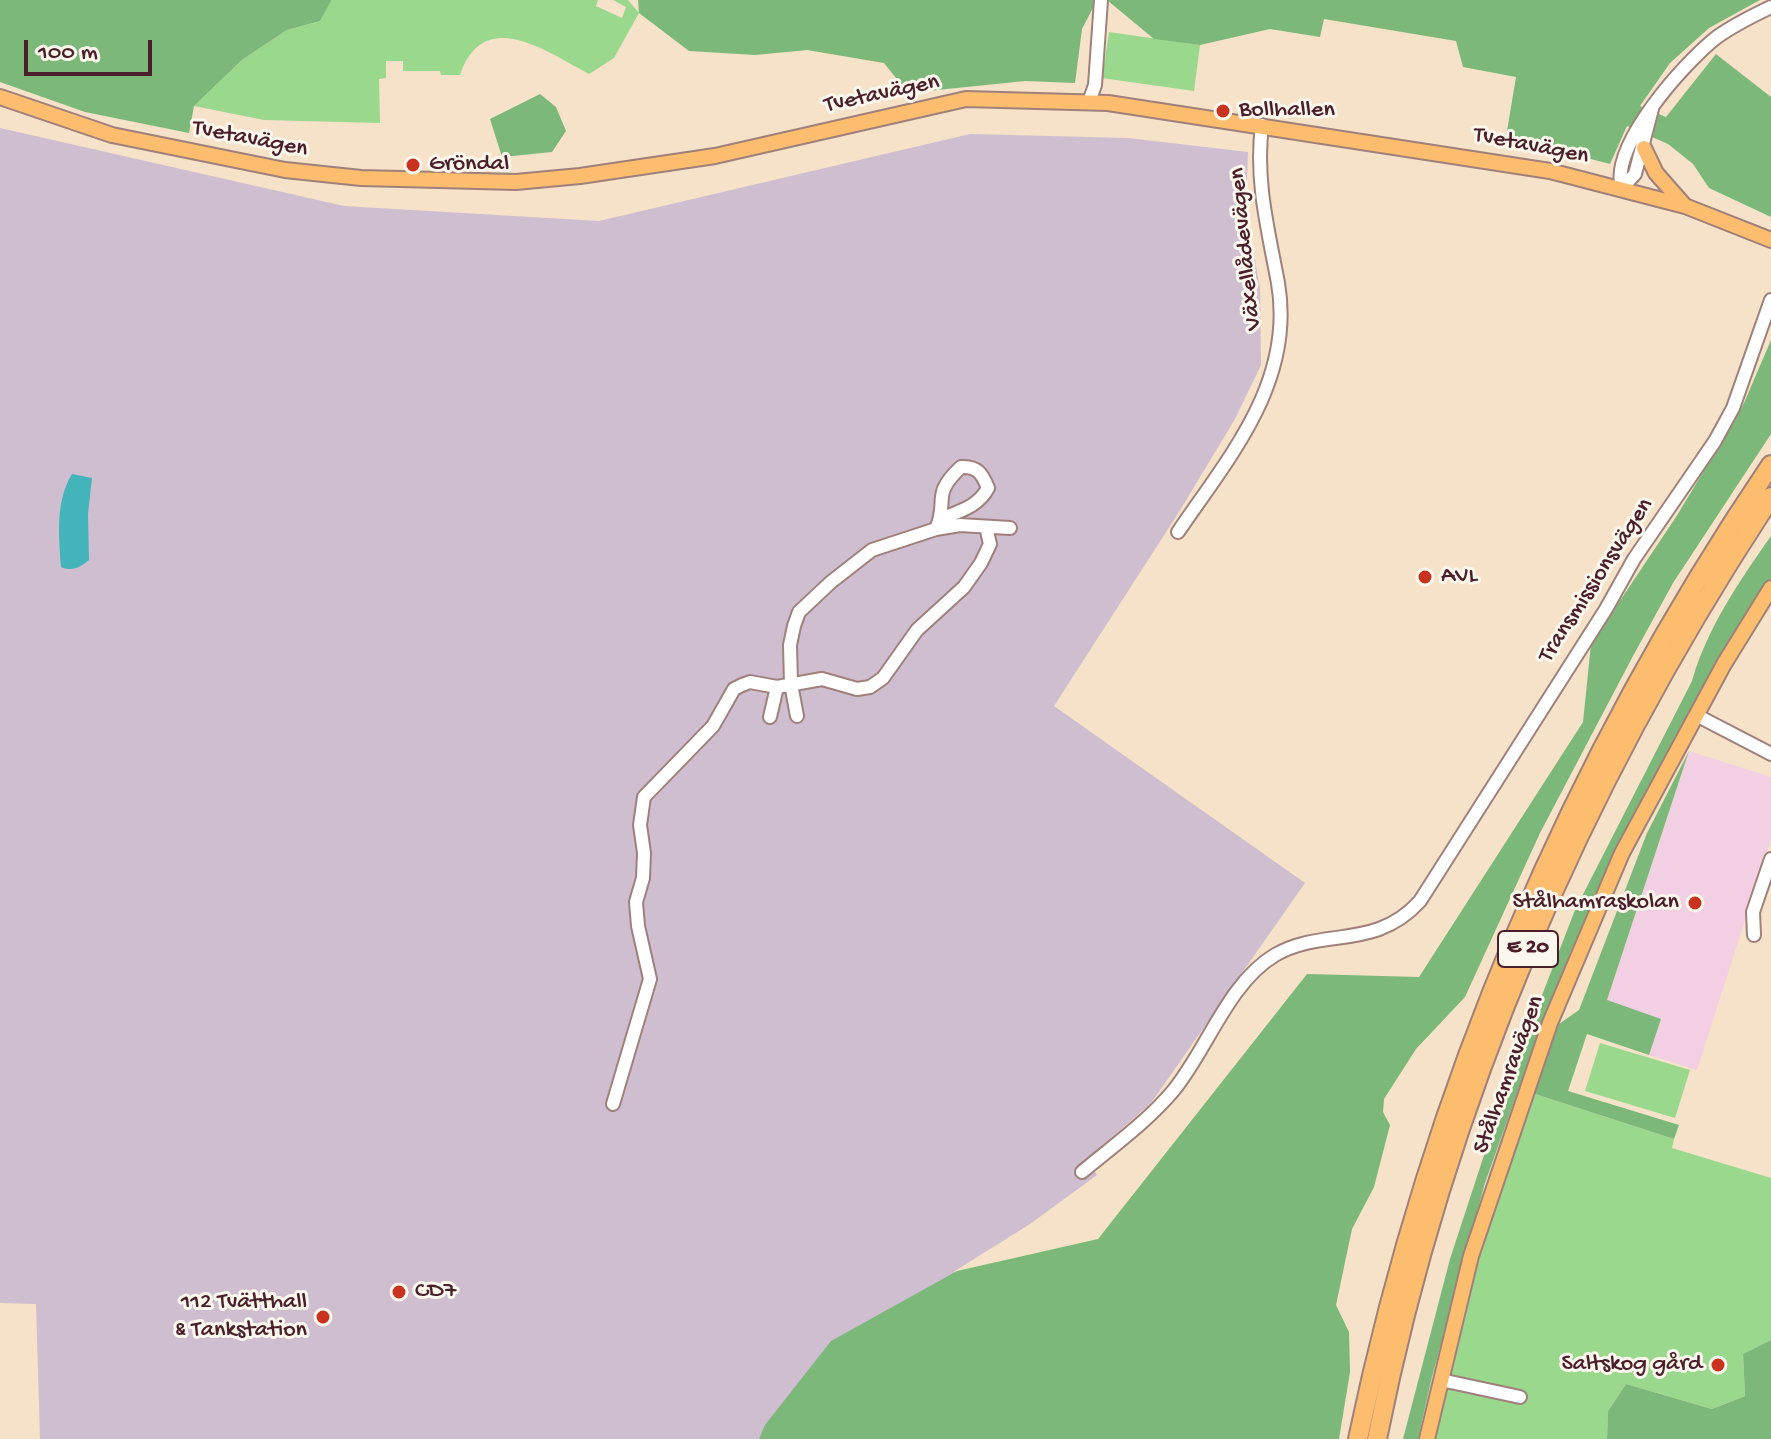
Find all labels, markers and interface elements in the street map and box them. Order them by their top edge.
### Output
scale bar [28,24,156,74]
text: 100 m [38,39,98,68]
street label: Tvetavägen [822,69,942,121]
place label: Bollhallen [1239,97,1335,125]
marker: Bollhallen [1214,102,1232,120]
street label: Tvetavägen [190,115,310,165]
street label: Tvetavägen [1471,122,1591,172]
place label: Gröndal [429,151,509,179]
marker: Gröndal [404,156,422,174]
street label: Växellådevägen [1224,166,1270,332]
street label: Transmissionsvägen [1533,493,1661,669]
place label: AVL [1441,563,1477,591]
marker: AVL [1416,568,1434,586]
place label: Stålhamraskolan [1512,889,1679,917]
marker: Stålhamraskolan [1686,894,1704,912]
road number: E 20 [1498,931,1558,967]
street label: Stålhamravägen [1468,992,1552,1158]
place label: CD7 [415,1278,456,1306]
marker: CD7 [390,1283,408,1301]
place label: 112 Tvätthall & Tankstation [175,1289,307,1345]
marker: 112 Tvätthall & Tankstation [314,1308,332,1326]
place label: Saltskog gård [1562,1351,1702,1379]
marker: Saltskog gård [1709,1356,1727,1374]

